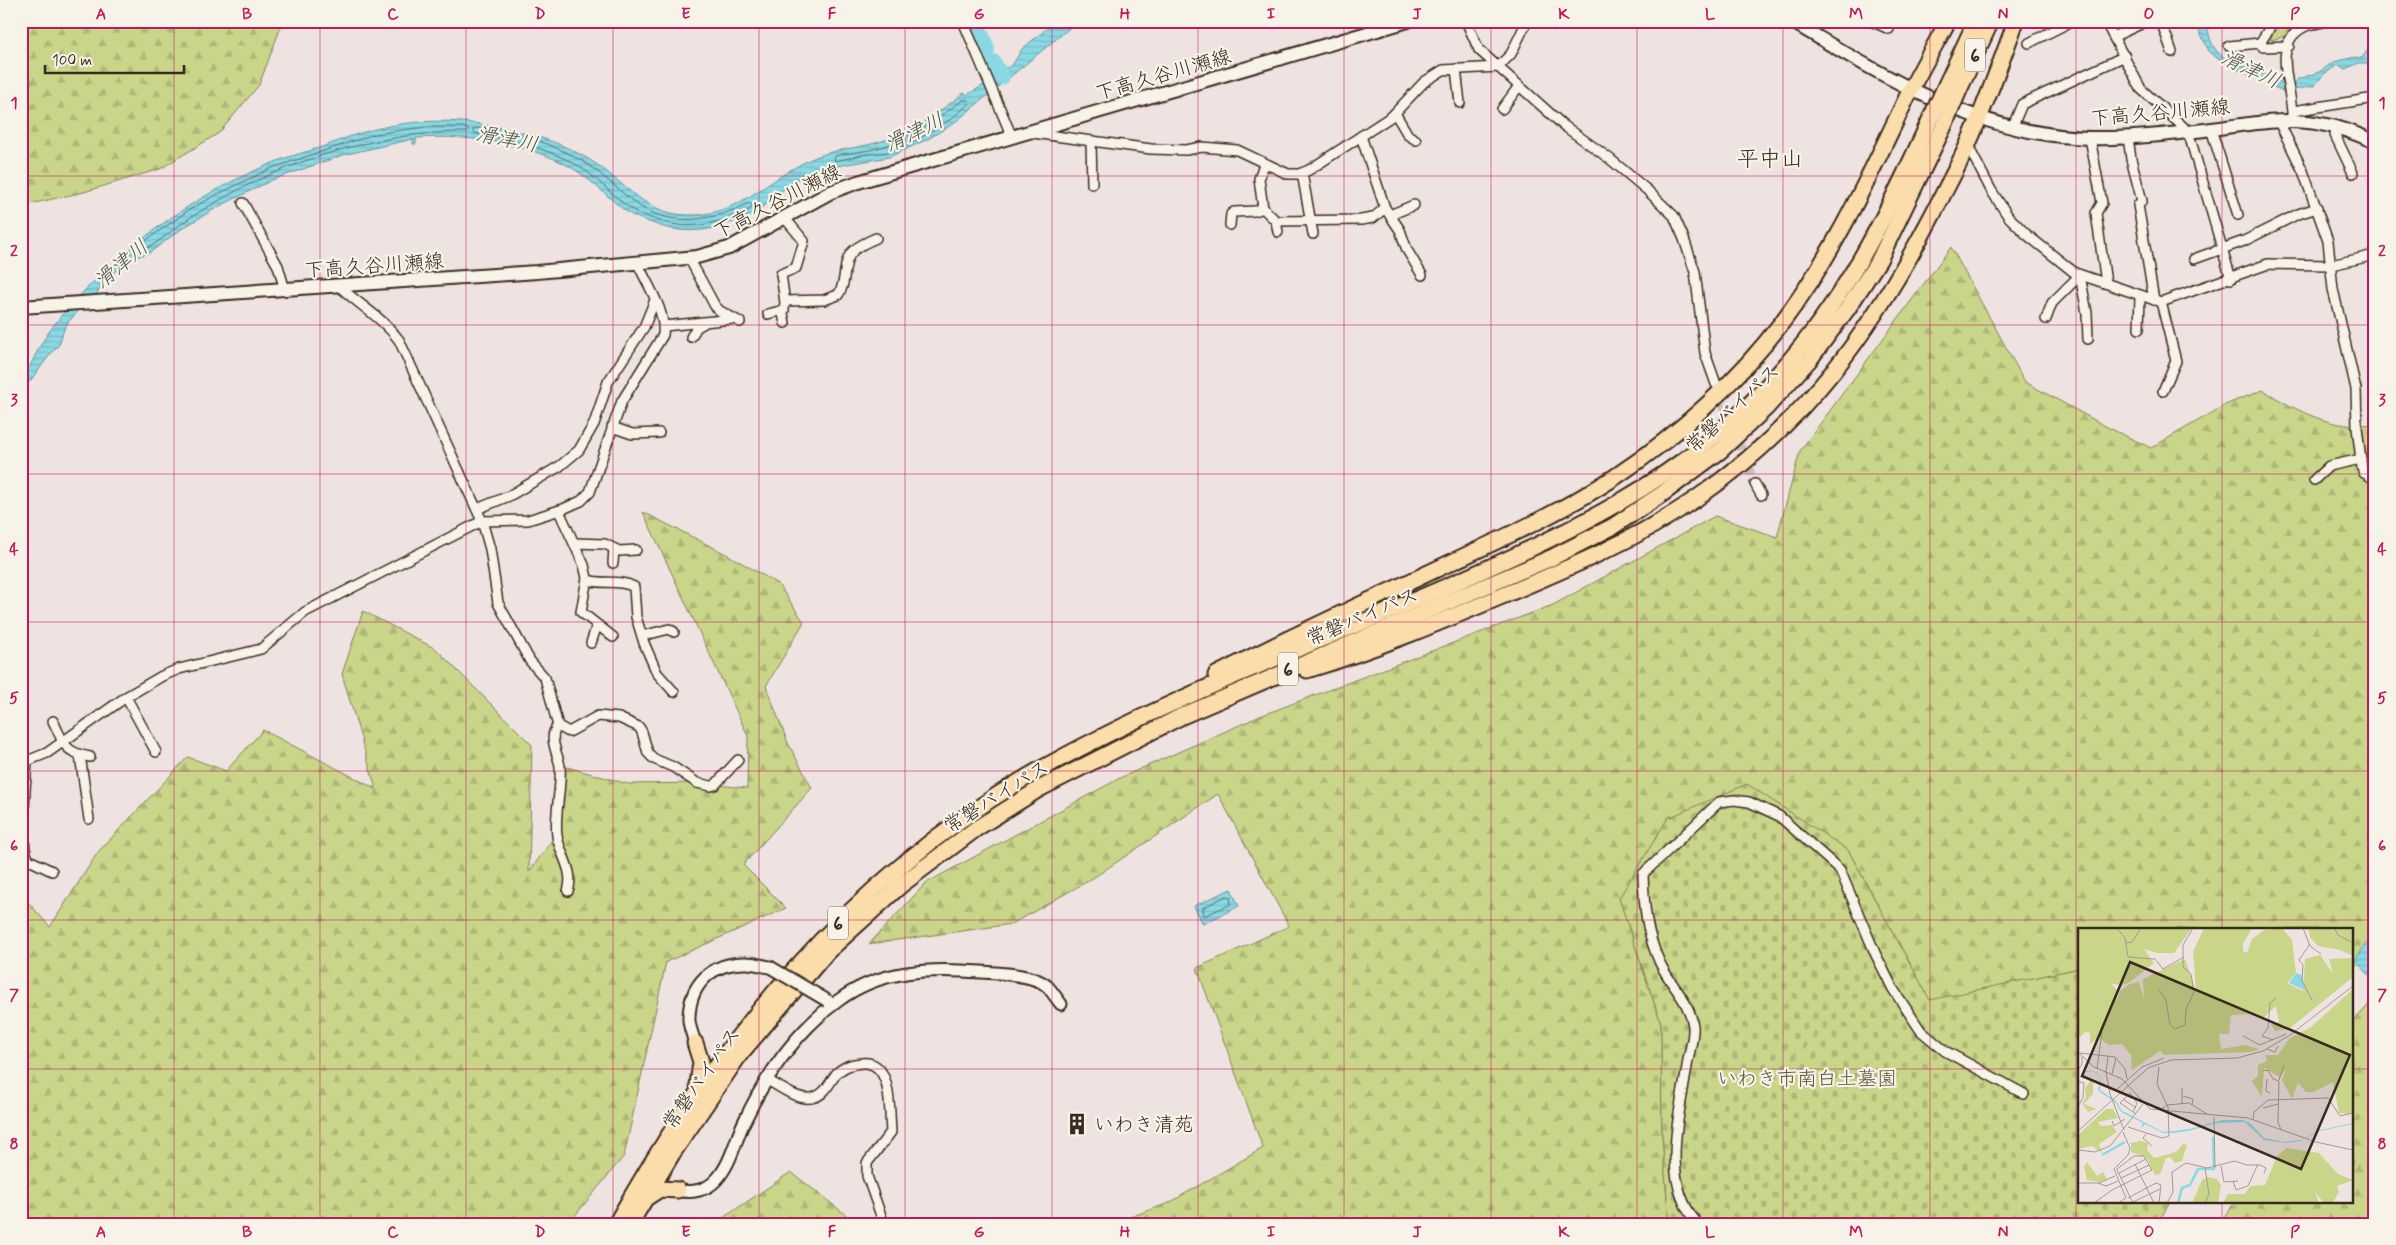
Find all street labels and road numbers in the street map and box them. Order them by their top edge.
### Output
road number: 6 [1965,38,1985,72]
street label: 下高久谷川瀬線 [1092,43,1234,108]
street label: 下高久谷川瀬線 [2089,94,2231,133]
street label: 下高久谷川瀬線 [709,159,846,246]
street label: 下高久谷川瀬線 [303,248,445,285]
street label: 常磐バイパス [1680,358,1786,460]
street label: 常磐バイパス [1302,582,1423,653]
road number: 6 [1278,652,1298,686]
street label: 常磐バイパス [939,754,1055,840]
road number: 6 [828,906,848,940]
street label: 常磐バイパス [657,1022,748,1136]

